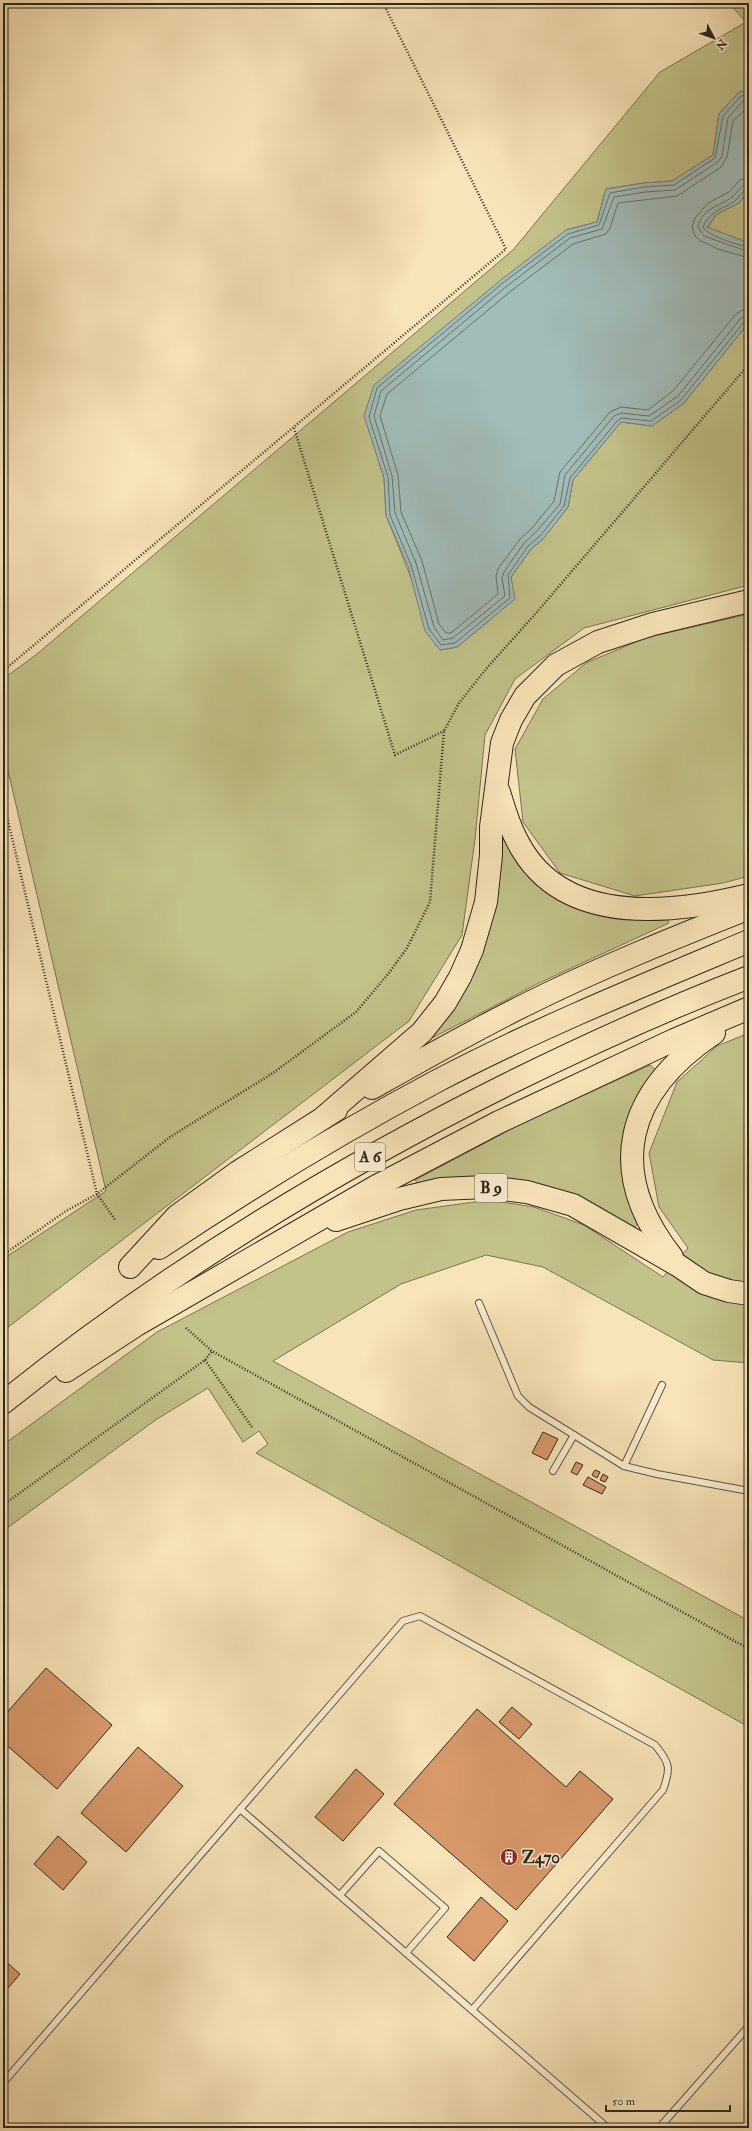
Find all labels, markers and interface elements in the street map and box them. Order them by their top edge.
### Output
north arrow [694,18,734,58]
text: N [712,35,730,53]
road number: A 6 [355,1143,385,1171]
road number: B 9 [475,1174,507,1202]
building icon: Z470 [499,1847,519,1867]
place label: Z470 [522,1847,560,1868]
scale bar [606,2087,730,2113]
text: 50 m [612,2094,636,2109]

